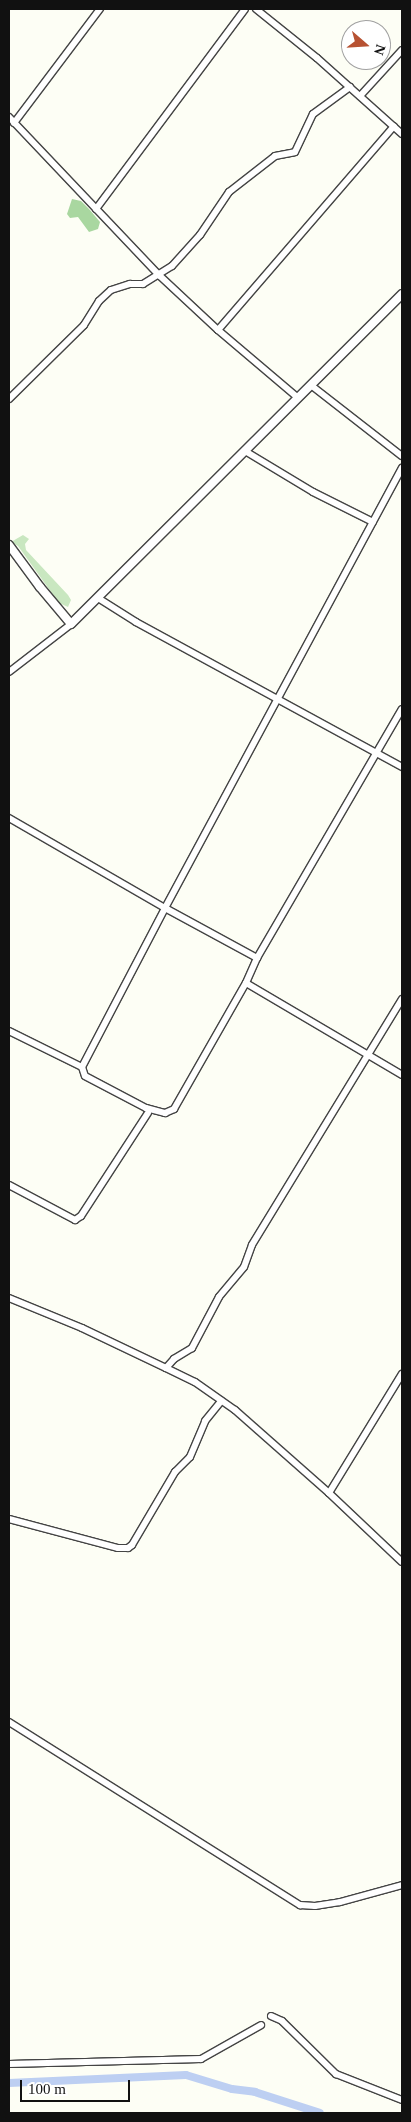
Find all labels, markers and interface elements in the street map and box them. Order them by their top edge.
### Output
north arrow [341,20,391,70]
text: N [371,42,388,57]
scale bar [22,2070,132,2102]
text: 100 m [28,2081,66,2097]

